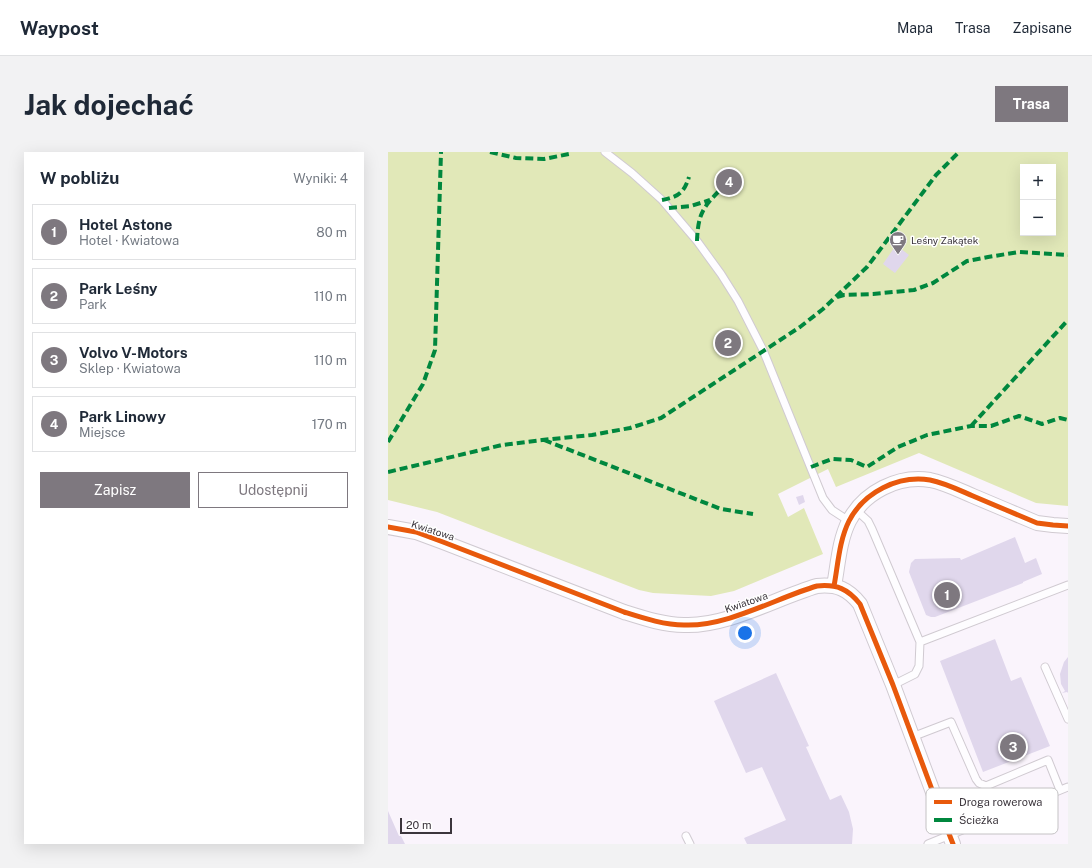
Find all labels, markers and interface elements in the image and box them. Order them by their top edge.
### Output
text: Waypost [20,17,99,39]
text: Mapa [897,20,933,36]
text: Trasa [955,20,991,36]
text: Zapisane [1013,20,1072,36]
button: Trasa [995,86,1068,122]
text: Jak dojechać [24,88,194,121]
map controls [1020,164,1056,236]
button: + [1020,164,1056,200]
pin: 4 [716,167,742,197]
text: W pobliżu [40,168,119,188]
text: Wyniki: 4 [293,171,348,186]
button: − [1020,200,1056,236]
text: Hotel Astone [79,216,172,233]
text: 1 [51,225,57,240]
text: 80 m [316,225,347,240]
cafe icon: Leśny Zakątek [888,230,908,255]
text: Hotel · Kwiatowa [79,233,179,248]
place label: Leśny Zakątek [911,234,979,246]
text: Park Leśny [79,280,157,297]
text: 2 [50,289,58,304]
text: 110 m [314,289,347,304]
text: Park [79,297,107,312]
pin: 2 [715,328,741,358]
text: Volvo V-Motors [79,344,188,361]
text: 3 [50,353,58,368]
text: 110 m [314,353,347,368]
text: Sklep · Kwiatowa [79,361,181,376]
text: Park Linowy [79,408,166,425]
text: 4 [50,417,58,432]
text: 170 m [312,417,347,432]
text: Miejsce [79,425,125,440]
button: Zapisz [40,472,190,508]
button: Udostępnij [198,472,348,508]
street label: Kwiatowa [410,517,456,543]
pin: 1 [934,580,960,610]
street label: Kwiatowa [723,589,769,615]
your location [735,623,755,643]
pin: 3 [1000,732,1026,762]
legend [926,788,1058,834]
text: Droga rowerowa [959,796,1042,808]
text: Ścieżka [959,813,999,826]
scale bar [400,816,452,835]
text: 20 m [406,819,431,831]

